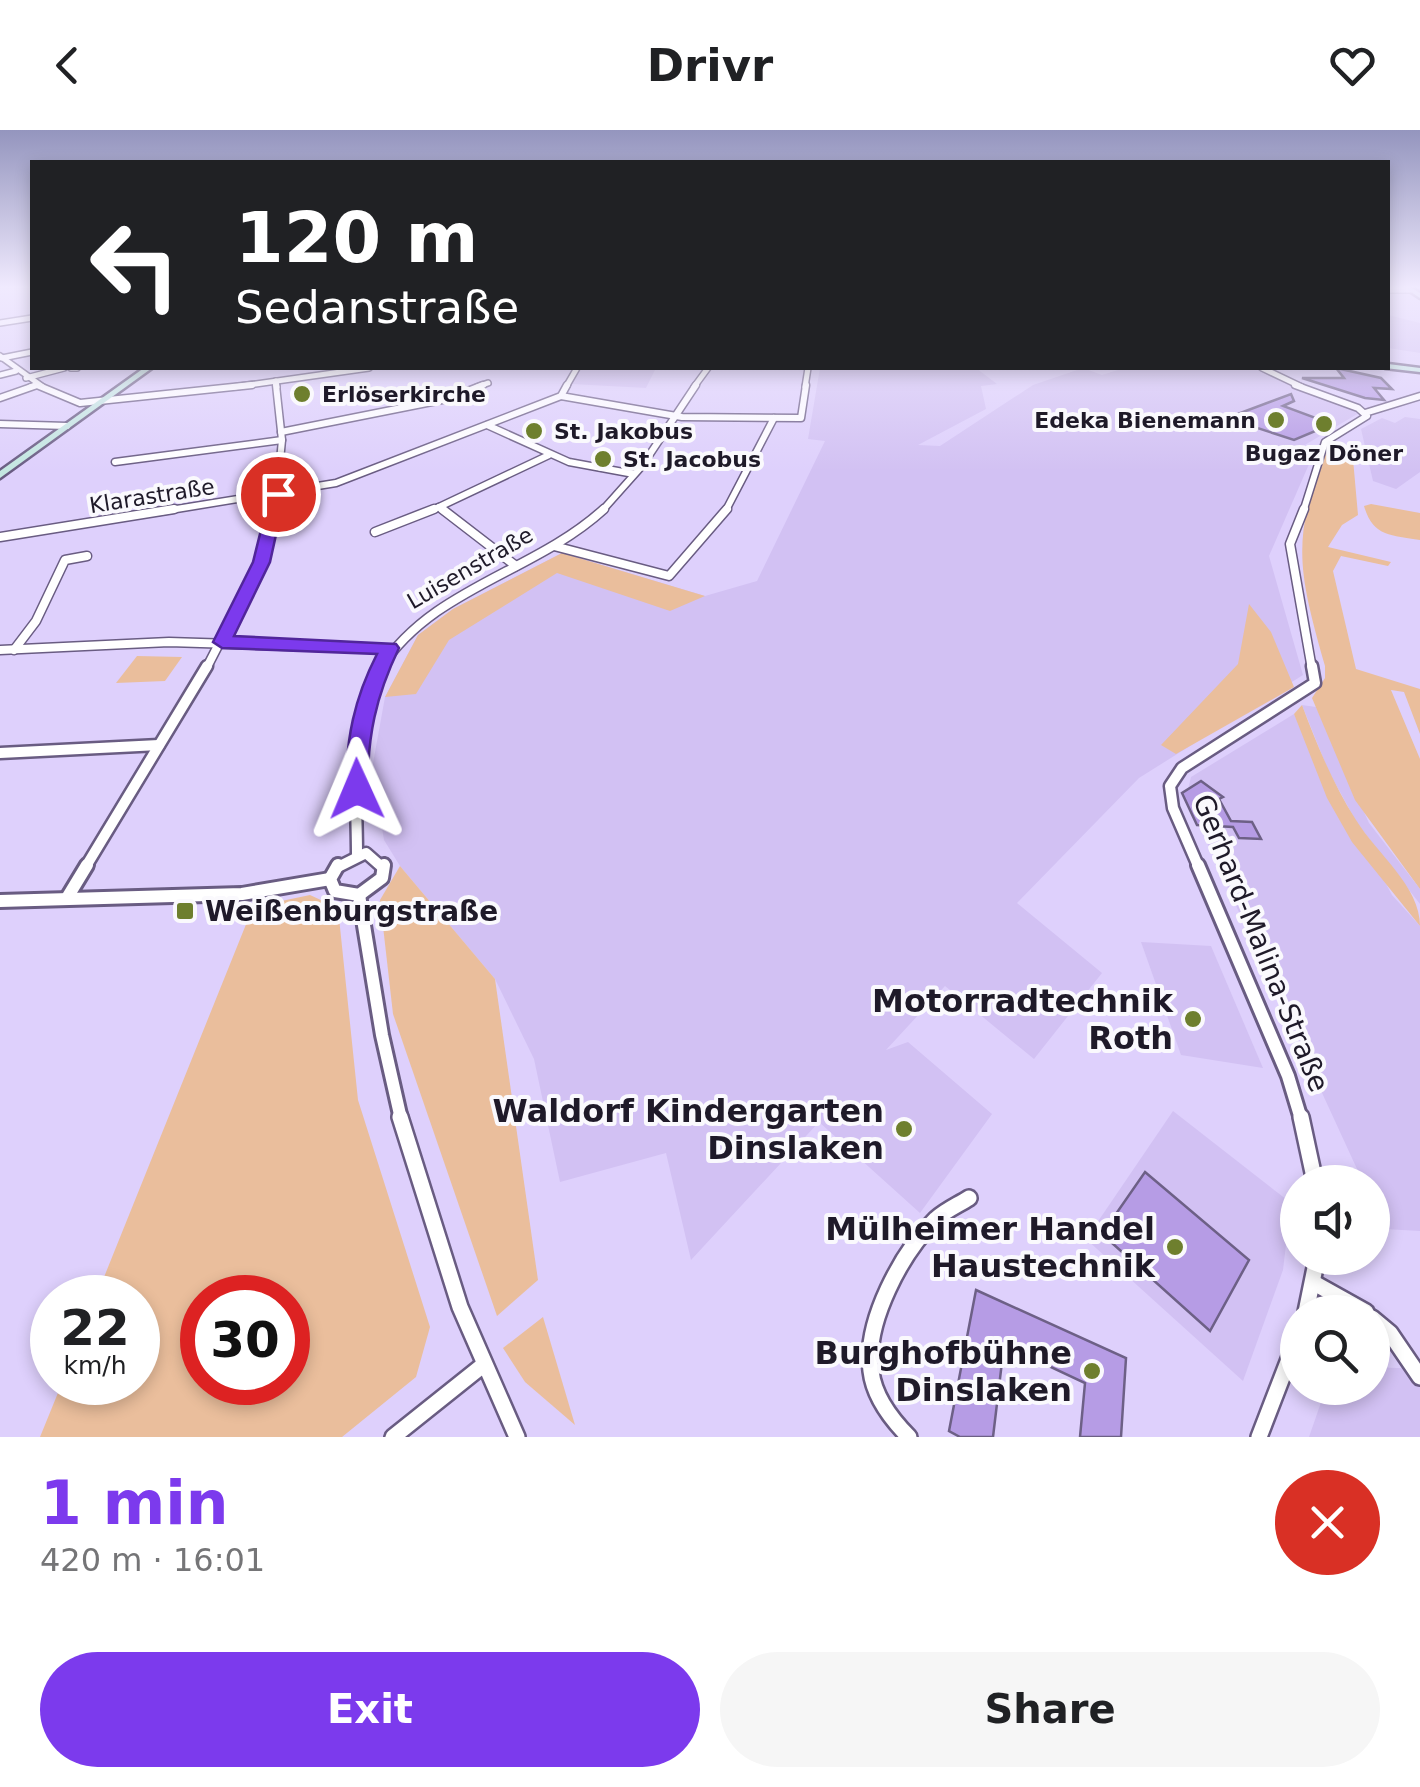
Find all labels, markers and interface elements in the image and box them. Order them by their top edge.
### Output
icon: back [40,38,95,93]
icon: heart [1325,38,1380,93]
text: Drivr [647,39,773,92]
text: 120 m [235,197,478,279]
icon: left [70,200,200,330]
text: Sedanstraße [235,281,519,334]
place label: Erlöserkirche [322,382,486,407]
marker: Erlöserkirche [291,383,313,405]
place label: Edeka Bienemann [1034,408,1256,433]
marker: Edeka Bienemann [1265,409,1287,431]
marker: Bugaz Döner [1313,413,1335,435]
place label: St. Jakobus [554,419,693,444]
marker: St. Jakobus [523,420,545,442]
place label: Bugaz Döner [1245,441,1403,466]
place label: St. Jacobus [623,447,761,472]
marker: St. Jacobus [592,448,614,470]
pin [236,452,321,537]
icon: arrive [251,467,306,522]
street label: Klarastraße [88,474,216,518]
street label: Luisenstraße [403,522,537,614]
position arrow [305,737,409,841]
street label: Gerhard-Malina-Straße [1186,789,1336,1097]
place label: Weißenburgstraße [205,895,498,928]
marker: Weißenburgstraße [174,900,196,922]
place label: Motorradtechnik Roth [872,982,1174,1057]
marker: Motorradtechnik Roth [1182,1008,1204,1030]
place label: Waldorf Kindergarten Dinslaken [493,1092,884,1167]
marker: Waldorf Kindergarten Dinslaken [893,1118,915,1140]
map controls [1280,1165,1390,1405]
button: sound [1280,1165,1390,1275]
place label: Mülheimer Handel Haustechnik [825,1210,1156,1285]
marker: Mülheimer Handel Haustechnik [1164,1236,1186,1258]
speed limit sign: 30 [180,1275,310,1405]
button: search [1280,1295,1390,1405]
text: 22 [60,1299,130,1357]
place label: Burghofbühne Dinslaken [815,1334,1072,1409]
text: km/h [63,1351,127,1380]
marker: Burghofbühne Dinslaken [1081,1360,1103,1382]
text: 1 min [40,1468,228,1538]
button: close [1275,1470,1380,1575]
text: 420 m · 16:01 [40,1541,265,1579]
button: Exit [40,1652,700,1767]
button: Share [720,1652,1380,1767]

